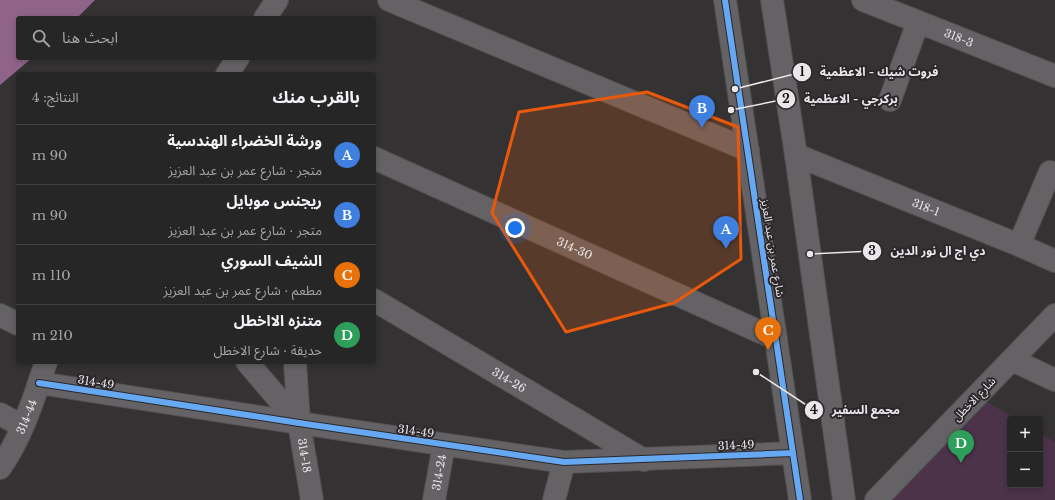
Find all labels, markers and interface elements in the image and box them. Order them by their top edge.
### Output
search box [16,16,376,60]
street label: 318-3 [942,26,976,50]
icon: search [30,27,52,49]
text: ابحث هنا [62,28,118,47]
callout: فروت شيك - الاعظمية [792,60,946,84]
text: 1 [799,64,805,79]
text: فروت شيك - الاعظمية [820,64,938,79]
text: بالقرب منك [273,87,360,108]
callout: بركرجي - الاعظمية [776,87,905,111]
text: النتائج: 4 [32,89,79,106]
text: 2 [782,91,790,106]
text: بركرجي - الاعظمية [804,91,898,109]
pin: B [689,95,715,128]
text: ورشة الخضراء الهندسية [167,131,322,150]
text: 90 m [32,147,67,164]
text: A [342,147,352,164]
text: متجر · شارع عمر بن عبد العزيز [168,162,322,179]
text: ريجنس موبايل [226,191,322,210]
street label: 318-1 [910,196,942,219]
street label: شارع عمر بن عبد العزيز [757,197,788,299]
text: 90 m [32,207,67,224]
text: B [342,207,352,224]
pin: A [713,216,739,249]
your location [505,218,525,238]
text: متجر · شارع عمر بن عبد العزيز [168,222,322,239]
street label: 314-30 [554,234,595,263]
callout: دي اج ال نور الدين [862,239,993,263]
text: 3 [868,243,876,258]
text: دي اج ال نور الدين [890,243,986,261]
text: الشيف السوري [221,251,322,270]
text: 110 m [32,267,71,284]
text: C [342,267,352,284]
text: مطعم · شارع عمر بن عبد العزيز [163,282,322,299]
text: متنزه الااخطل [234,311,322,330]
pin: C [755,317,781,350]
text: 210 m [32,327,73,344]
text: D [341,327,353,344]
text: حديقة · شارع الاخطل [214,342,322,359]
street label: 314-26 [490,365,529,396]
street label: 314-49 [77,372,115,392]
street label: شارع الاخطل [950,374,999,425]
street label: 314-44 [13,397,40,436]
callout: مجمع السفير [804,398,908,422]
text: 4 [810,402,818,417]
text: مجمع السفير [831,402,900,419]
map controls [1007,416,1043,488]
button: + [1007,416,1043,452]
street label: 314-49 [397,422,435,440]
pin: D [948,430,974,463]
street label: 314-18 [295,437,314,474]
street label: 314-49 [717,437,755,453]
button: − [1007,452,1043,488]
street label: 314-24 [429,453,449,492]

